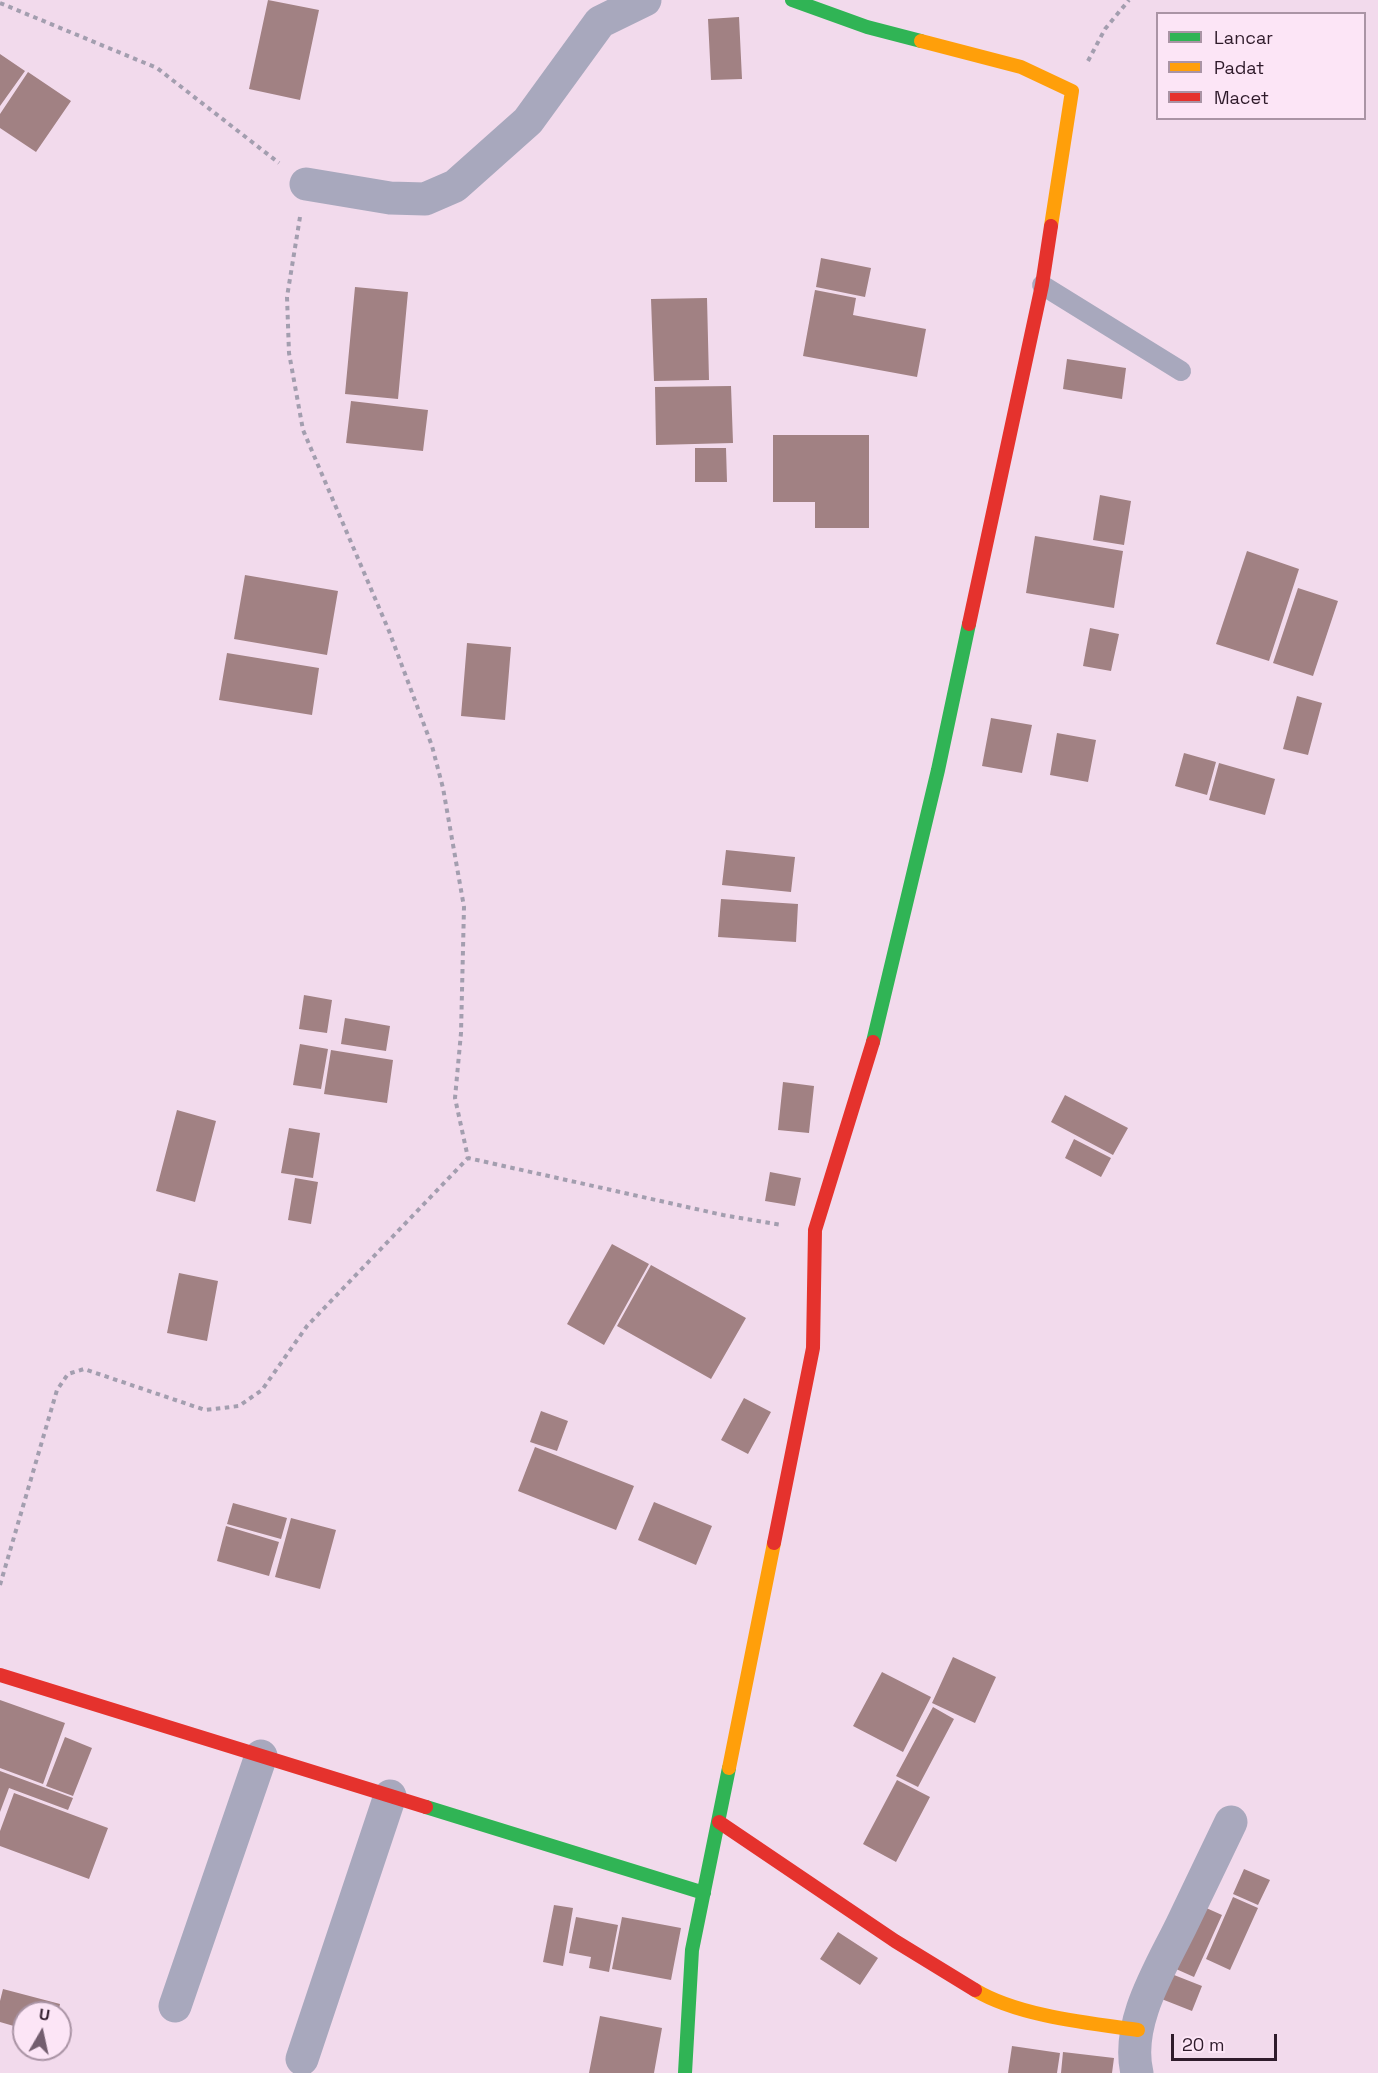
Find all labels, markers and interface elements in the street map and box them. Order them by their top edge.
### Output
legend [1156,12,1366,120]
text: Lancar [1214,26,1273,49]
text: Padat [1214,56,1264,79]
text: Macet [1214,86,1269,109]
north arrow [12,2001,72,2061]
text: U [38,2003,52,2026]
scale bar [1174,2022,1280,2060]
text: 20 m [1182,2033,1225,2056]

